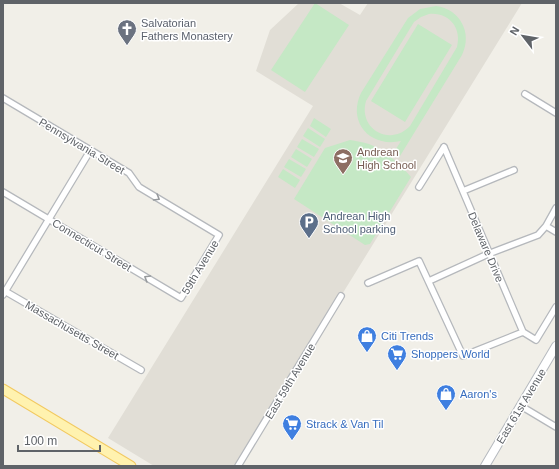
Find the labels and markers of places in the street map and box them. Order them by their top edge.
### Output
place label: Salvatorian Fathers Monastery [141,17,233,42]
church icon: Salvatorian Fathers Monastery [116,18,138,46]
place label: Andrean High School [357,146,416,171]
school or university icon: Andrean High School [332,147,354,175]
place label: Andrean High School parking [323,210,396,235]
parking icon: Andrean High School parking [298,211,320,239]
shop icon: Citi Trends [356,325,378,353]
place label: Citi Trends [381,330,434,342]
supermarket icon: Shoppers World [386,343,408,371]
place label: Shoppers World [411,348,490,360]
shop icon: Aaron's [435,383,457,411]
place label: Aaron's [460,388,497,400]
supermarket icon: Strack & Van Til [281,413,303,441]
place label: Strack & Van Til [306,418,383,430]

